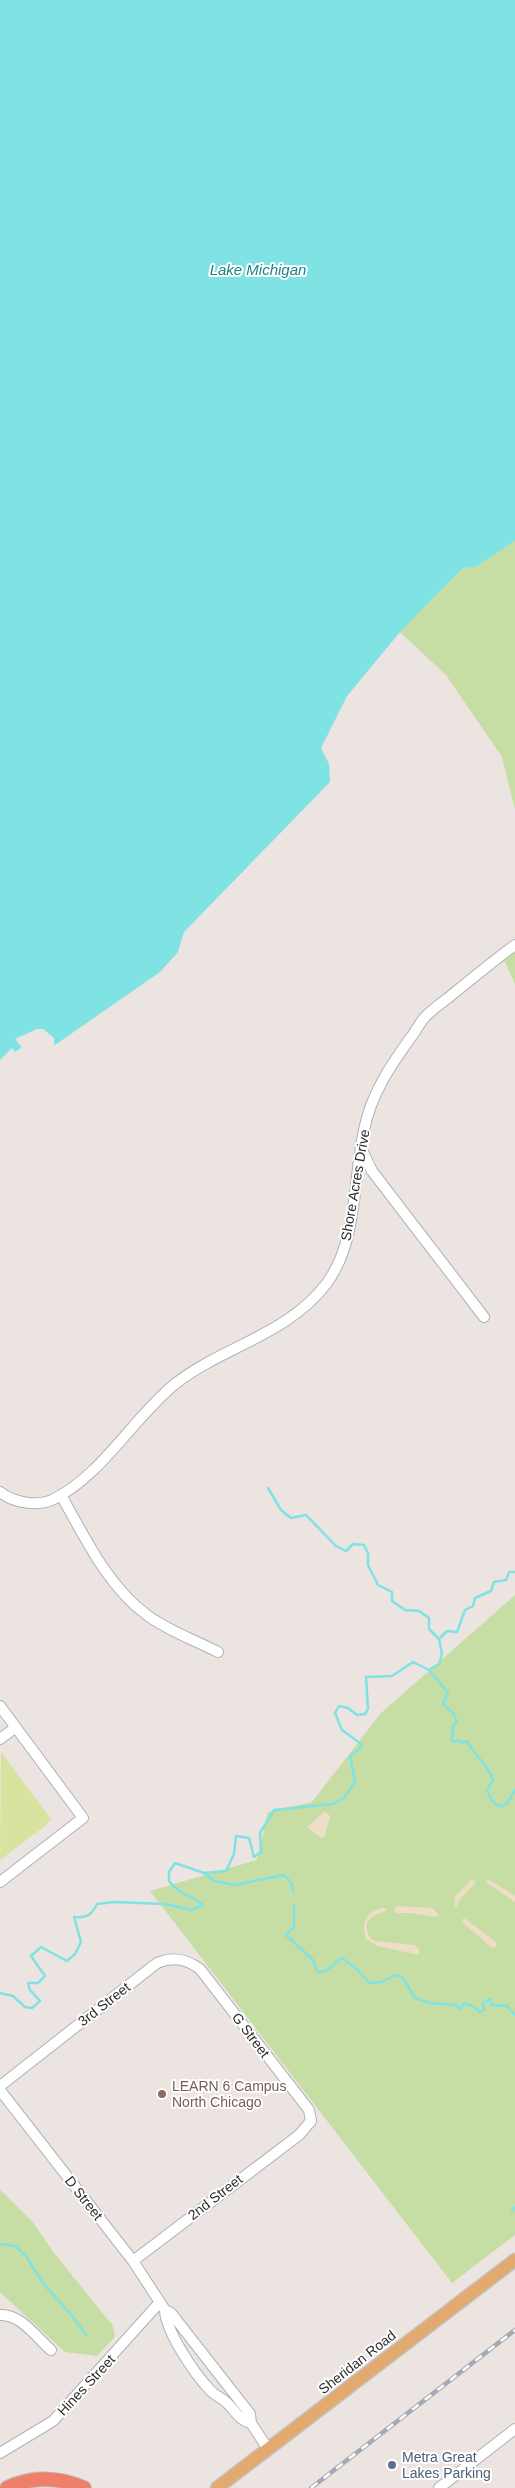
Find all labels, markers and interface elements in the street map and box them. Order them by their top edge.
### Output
water label: Lake Michigan [210,261,306,278]
street label: Shore Acres Drive [337,1128,373,1242]
street label: 3rd Street [75,1979,133,2029]
street label: G Street [229,2009,273,2061]
place label: LEARN 6 Campus North Chicago [172,2078,286,2110]
marker: LEARN 6 Campus North Chicago [156,2088,168,2100]
street label: 2nd Street [185,2171,245,2223]
street label: D Street [62,2173,106,2223]
street label: Sheridan Road [315,2327,399,2397]
street label: Hines Street [54,2351,118,2419]
place label: Metra Great Lakes Parking [402,2449,491,2481]
marker: Metra Great Lakes Parking [386,2459,398,2471]

